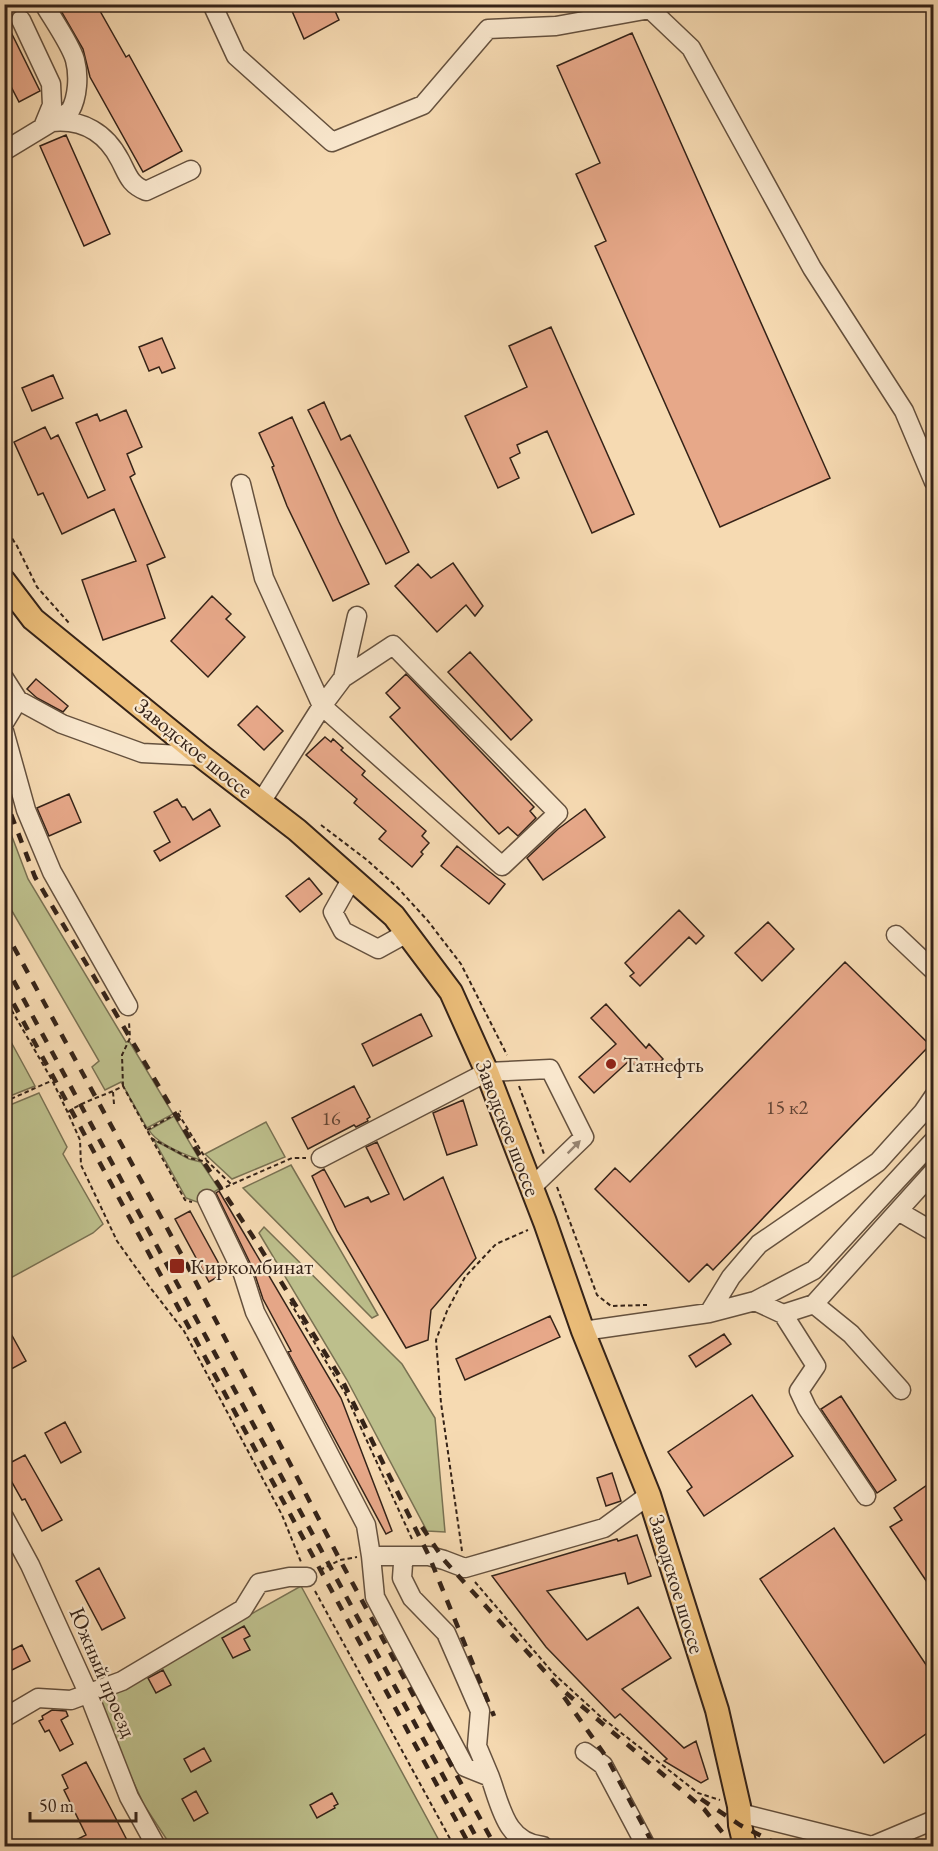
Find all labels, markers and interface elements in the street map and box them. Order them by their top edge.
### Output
street label: Заводское шоссе [129,691,259,805]
place label: Татнефть [623,1050,704,1079]
street label: Заводское шоссе [469,1056,547,1201]
marker: Татнефть [604,1057,618,1071]
house number: 15 к2 [766,1094,809,1120]
house number: 16 [321,1105,341,1131]
one-way arrow [567,1141,581,1155]
place label: Киркомбинат [190,1252,313,1281]
marker: Киркомбинат [168,1257,186,1275]
street label: Заводское шоссе [642,1511,712,1657]
street label: Южный проезд [62,1602,144,1742]
scale bar [30,1785,136,1823]
text: 50 m [39,1794,74,1817]

